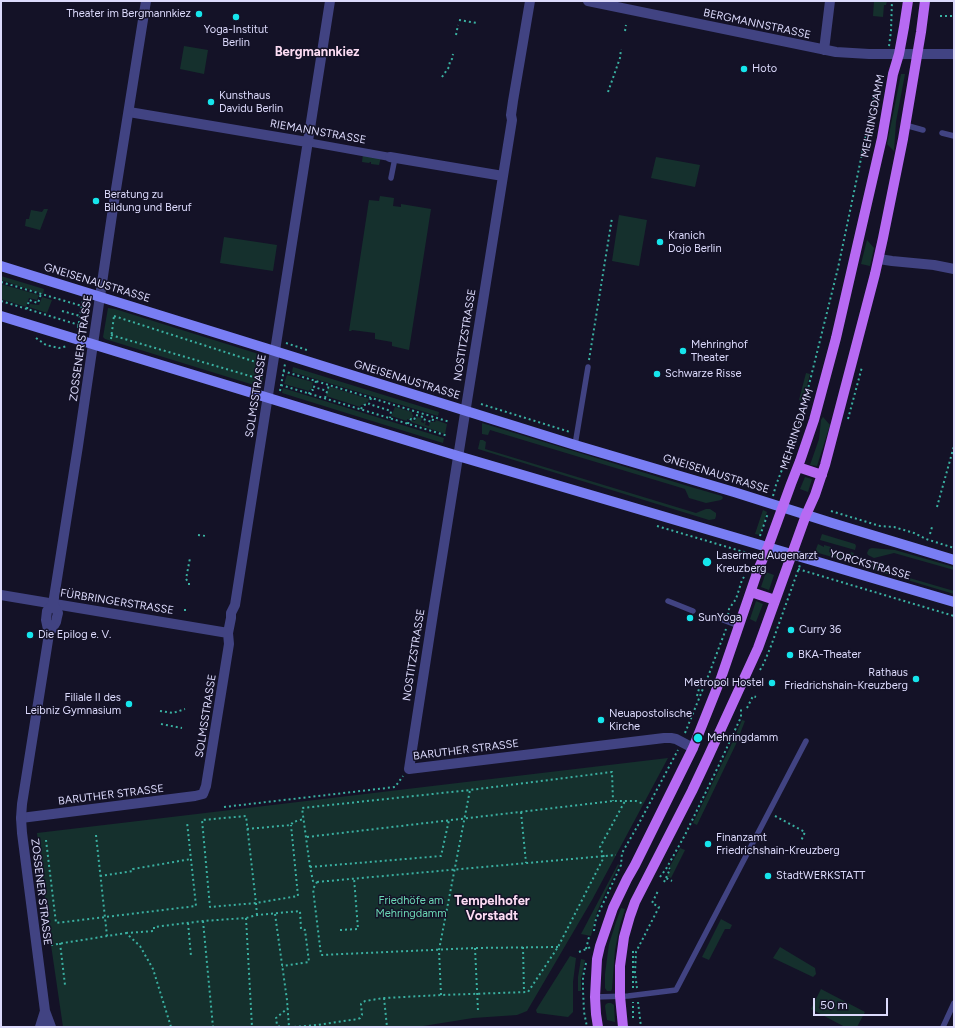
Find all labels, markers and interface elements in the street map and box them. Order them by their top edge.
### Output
street label: BERGMANNSTRASSE [702,6,812,42]
place label: Theater im Bergmannkiez [67,7,191,21]
marker: Theater im Bergmannkiez [194,9,204,19]
marker: Yoga-Institut Berlin [231,12,241,22]
place label: Yoga-Institut Berlin [204,23,268,49]
district label: Bergmannkiez [275,44,359,60]
place label: Hoto [752,62,777,76]
marker: Hoto [739,64,749,74]
street label: MEHRINGDAMM [858,73,888,159]
place label: Kunsthaus Davidu Berlin [219,89,283,115]
marker: Kunsthaus Davidu Berlin [206,97,216,107]
street label: RIEMANNSTRASSE [269,117,367,147]
place label: Beratung zu Bildung und Beruf [104,188,192,214]
marker: Beratung zu Bildung und Beruf [91,196,101,206]
place label: Kranich Dojo Berlin [668,229,722,255]
marker: Kranich Dojo Berlin [655,237,665,247]
street label: GNEISENAUSTRASSE [42,261,152,305]
street label: NOSTITZSTRASSE [451,288,479,382]
street label: ZOSSENER STRASSE [67,294,95,402]
place label: Mehringhof Theater [691,338,748,364]
marker: Mehringhof Theater [678,346,688,356]
street label: SOLMSSTRASSE [243,353,269,439]
street label: GNEISENAUSTRASSE [352,358,462,402]
place label: Schwarze Risse [665,367,741,381]
marker: Schwarze Risse [652,369,662,379]
street label: MEHRINGDAMM [778,387,816,471]
street label: GNEISENAUSTRASSE [661,452,771,496]
street label: YORCKSTRASSE [828,547,912,583]
place label: Lasermed Augenarzt Kreuzberg [716,549,818,575]
marker: Lasermed Augenarzt Kreuzberg [701,556,713,568]
street label: FÜRBRINGERSTRASSE [59,587,175,617]
street label: NOSTITZSTRASSE [400,608,428,702]
place label: SunYoga [698,611,741,625]
marker: SunYoga [685,613,695,623]
place label: Curry 36 [799,623,841,637]
marker: Curry 36 [786,625,796,635]
place label: Die Epilog e. V. [38,628,111,642]
marker: Die Epilog e. V. [25,630,35,640]
place label: BKA-Theater [798,648,861,662]
marker: BKA-Theater [785,650,795,660]
place label: Rathaus Friedrichshain-Kreuzberg [784,666,908,692]
street label: SOLMSSTRASSE [193,673,219,759]
marker: Rathaus Friedrichshain-Kreuzberg [911,674,921,684]
place label: Metropol Hostel [684,676,764,690]
marker: Metropol Hostel [767,678,777,688]
place label: Filiale II des Leibniz Gymnasium [25,691,121,717]
marker: Filiale II des Leibniz Gymnasium [124,699,134,709]
place label: Neuapostolische Kirche [609,707,692,733]
marker: Neuapostolische Kirche [596,715,606,725]
place label: Mehringdamm [707,731,778,745]
marker: Mehringdamm [692,732,704,744]
street label: BARUTHER STRASSE [412,737,520,763]
street label: BARUTHER STRASSE [57,782,165,808]
place label: Finanzamt Friedrichshain-Kreuzberg [716,831,840,857]
street label: ZOSSENER STRASSE [28,838,54,946]
marker: Finanzamt Friedrichshain-Kreuzberg [703,839,713,849]
place label: StadtWERKSTATT [776,869,865,883]
marker: StadtWERKSTATT [763,871,773,881]
district label: Tempelhofer Vorstadt [454,893,530,924]
park label: Friedhöfe am Mehringdamm [375,894,447,920]
scale bar [815,990,890,1016]
text: 50 m [820,998,848,1012]

